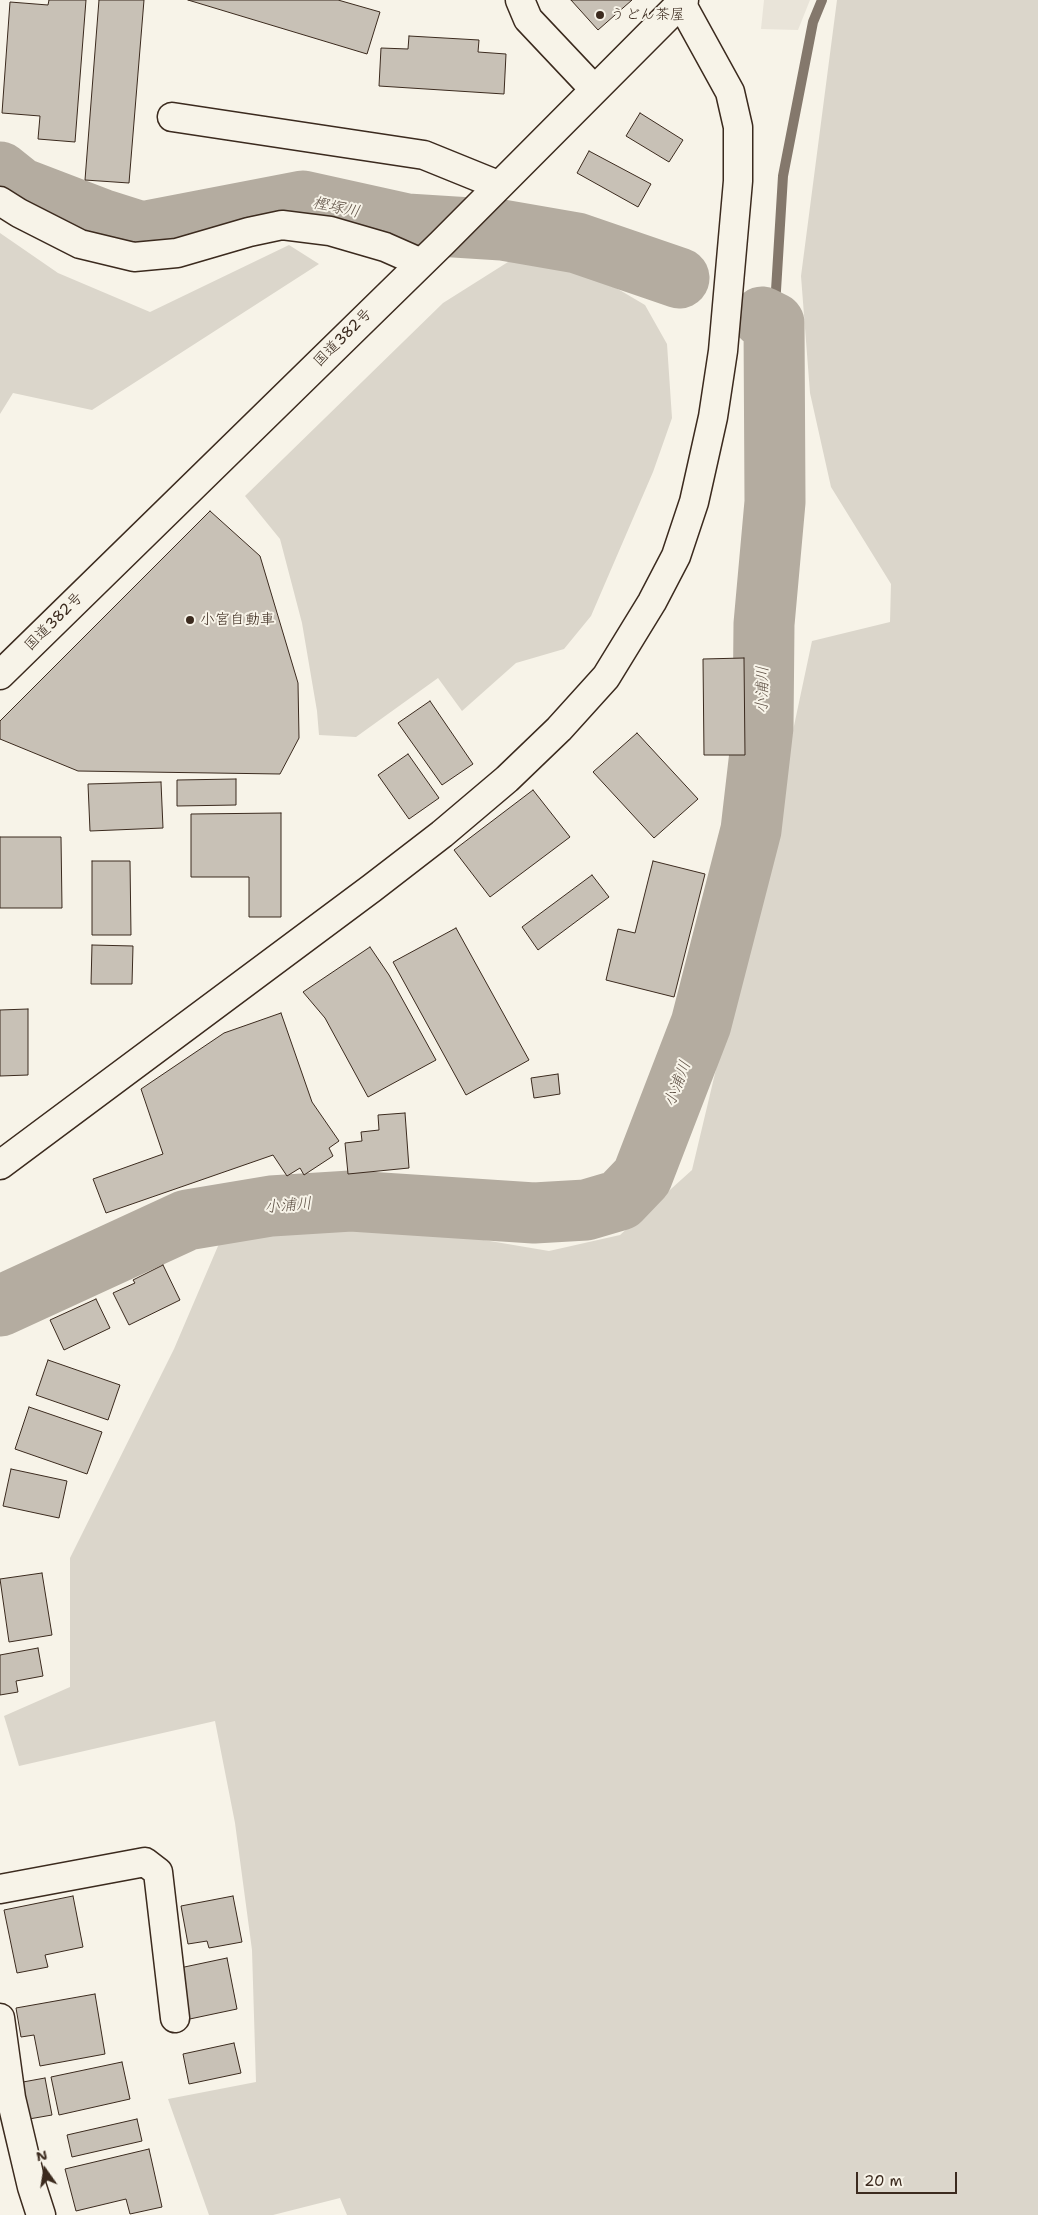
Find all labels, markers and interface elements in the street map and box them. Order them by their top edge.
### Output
place label: うどん茶屋 [610,6,685,24]
marker: うどん茶屋 [594,9,606,21]
water label: 樫塚川 [311,194,361,222]
street label: 国道382号 [310,305,376,371]
street label: 国道382号 [21,589,87,655]
place label: 小宮自動車 [200,611,275,629]
marker: 小宮自動車 [184,614,196,626]
water label: 小浦川 [753,666,773,714]
water label: 小浦川 [660,1058,696,1110]
water label: 小浦川 [263,1194,313,1218]
north arrow [20,2145,70,2195]
text: N [34,2145,49,2165]
scale bar [858,2162,959,2194]
text: 20 m [864,2171,903,2191]

